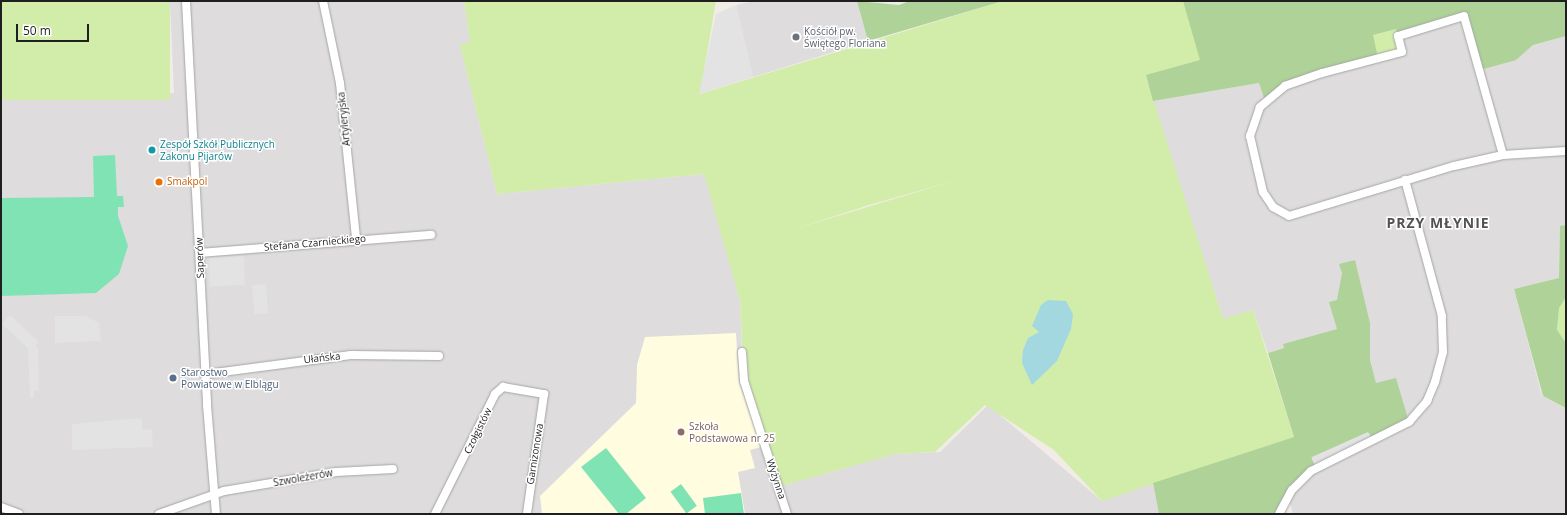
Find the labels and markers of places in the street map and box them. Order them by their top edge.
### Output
place label: Kościół pw. Świętego Floriana [804,25,886,48]
marker: Kościół pw. Świętego Floriana [791,32,801,42]
place label: Zespół Szkół Publicznych Zakonu Pijarów [160,138,275,162]
marker: Zespół Szkół Publicznych Zakonu Pijarów [147,145,157,155]
place label: Smakpol [167,176,207,188]
marker: Smakpol [154,177,164,187]
place label: Starostwo Powiatowe w Elblągu [181,366,279,390]
marker: Starostwo Powiatowe w Elblągu [168,373,178,383]
place label: Szkoła Podstawowa nr 25 [689,420,775,444]
marker: Szkoła Podstawowa nr 25 [676,427,686,437]

